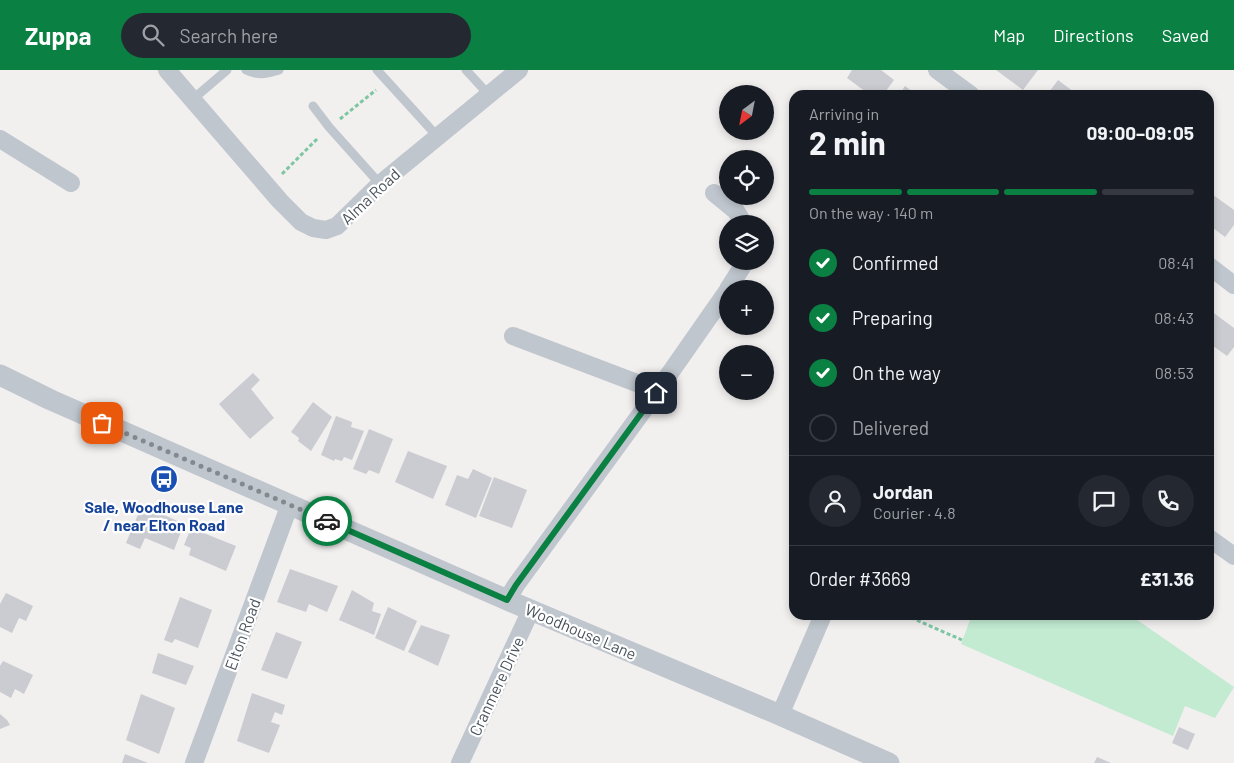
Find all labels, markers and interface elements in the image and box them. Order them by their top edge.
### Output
search box [121,13,471,58]
text: Zuppa [25,21,91,50]
icon: search [139,21,167,49]
text: Search here [179,24,278,47]
text: Map [993,24,1025,46]
text: Directions [1053,24,1134,46]
text: Saved [1162,24,1209,46]
north arrow [719,85,774,140]
map controls [719,85,774,400]
text: Arriving in [809,104,879,123]
text: 09:00–09:05 [1087,121,1194,144]
text: 2 min [809,123,886,161]
button: locate [719,150,774,205]
street label: Alma Road [337,164,403,228]
text: On the way · 140 m [809,203,933,222]
button: layers [719,215,774,270]
icon: check [809,249,837,277]
text: Confirmed [852,251,939,274]
text: 08:41 [1158,253,1194,272]
button: + [719,280,774,335]
icon: check [809,304,837,332]
text: Preparing [852,306,933,329]
text: 08:43 [1154,308,1194,327]
button: − [719,345,774,400]
icon: check [809,359,837,387]
text: On the way [852,361,941,384]
text: 08:53 [1155,363,1194,382]
pin [635,372,677,414]
icon: home [642,379,670,407]
pin [81,402,123,444]
icon: bag [88,409,116,437]
text: Delivered [852,416,929,439]
bus stop icon: Sale, Woodhouse Lane / near Elton Road [149,464,179,494]
button: person [809,475,861,527]
button: chat [1078,475,1130,527]
button: phone [1142,475,1194,527]
text: Jordan [873,480,933,503]
courier [302,496,352,546]
place label: Sale, Woodhouse Lane / near Elton Road [85,497,244,534]
text: Courier · 4.8 [873,503,956,522]
icon: car [313,507,341,535]
text: Order #3669 [809,567,911,590]
text: £31.36 [1140,567,1194,590]
street label: Elton Road [220,596,264,672]
street label: Woodhouse Lane [523,599,639,663]
street label: Cranmere Drive [465,633,527,739]

